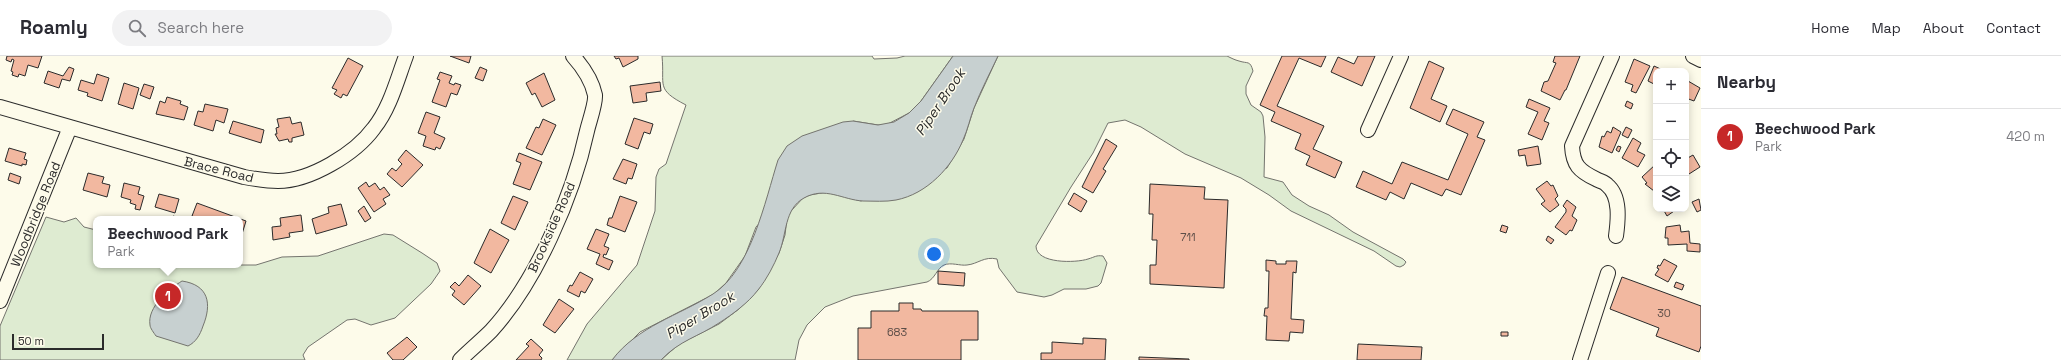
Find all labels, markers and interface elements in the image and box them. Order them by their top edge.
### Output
search box [112,10,392,46]
text: Roamly [20,15,88,40]
icon: search [126,17,148,39]
text: Search here [158,18,244,37]
text: Home [1811,19,1849,37]
text: Map [1871,19,1901,37]
text: About [1923,19,1964,37]
text: Contact [1986,19,2041,37]
water label: Piper Brook [911,64,970,139]
map controls [1653,68,1689,212]
button: + [1653,68,1689,104]
text: Nearby [1717,71,1776,93]
button: − [1653,104,1689,140]
text: Beechwood Park [1755,119,1876,138]
text: 1 [1727,128,1733,145]
text: 420 m [2006,128,2045,145]
text: Park [1755,138,1782,155]
button: locate [1653,140,1689,176]
street label: Brace Road [182,153,256,186]
street label: Woodbridge Road [7,159,64,269]
button: layers [1653,176,1689,212]
street label: Brookside Road [524,179,579,275]
popup [93,216,243,268]
text: Beechwood Park [108,224,228,243]
house number: 711 [1180,230,1196,244]
text: Park [108,243,135,260]
your location [924,244,944,264]
pin: 1 [155,281,181,311]
water label: Piper Brook [662,287,739,343]
house number: 30 [1657,306,1671,320]
house number: 683 [887,325,907,339]
scale bar [12,332,104,351]
text: 50 m [18,334,44,348]

